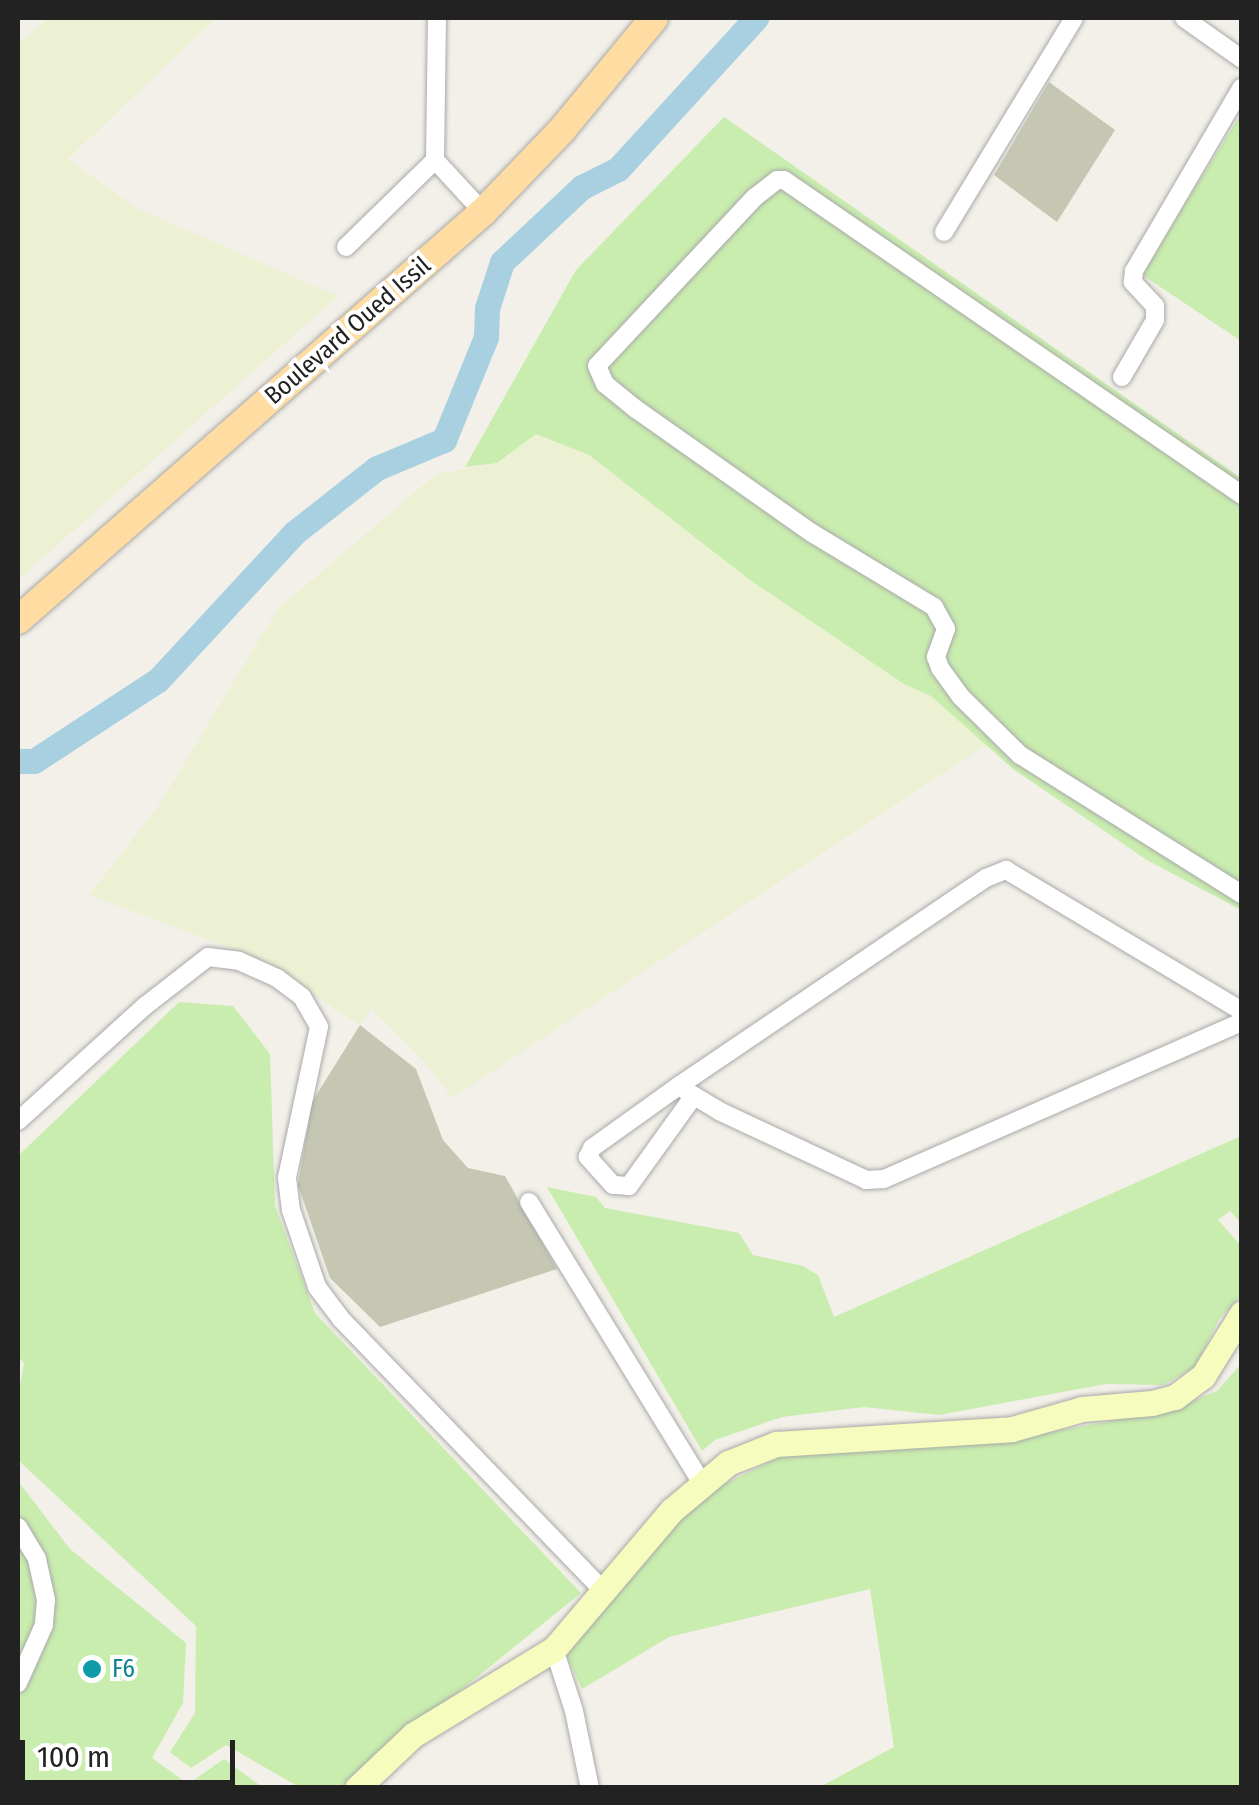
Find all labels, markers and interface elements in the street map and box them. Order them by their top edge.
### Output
street label: Boulevard Oued Issil [259,251,437,411]
place label: F6 [112,1654,135,1684]
marker: F6 [81,1658,103,1680]
scale bar [25,1720,240,1782]
text: 100 m [37,1739,110,1775]

